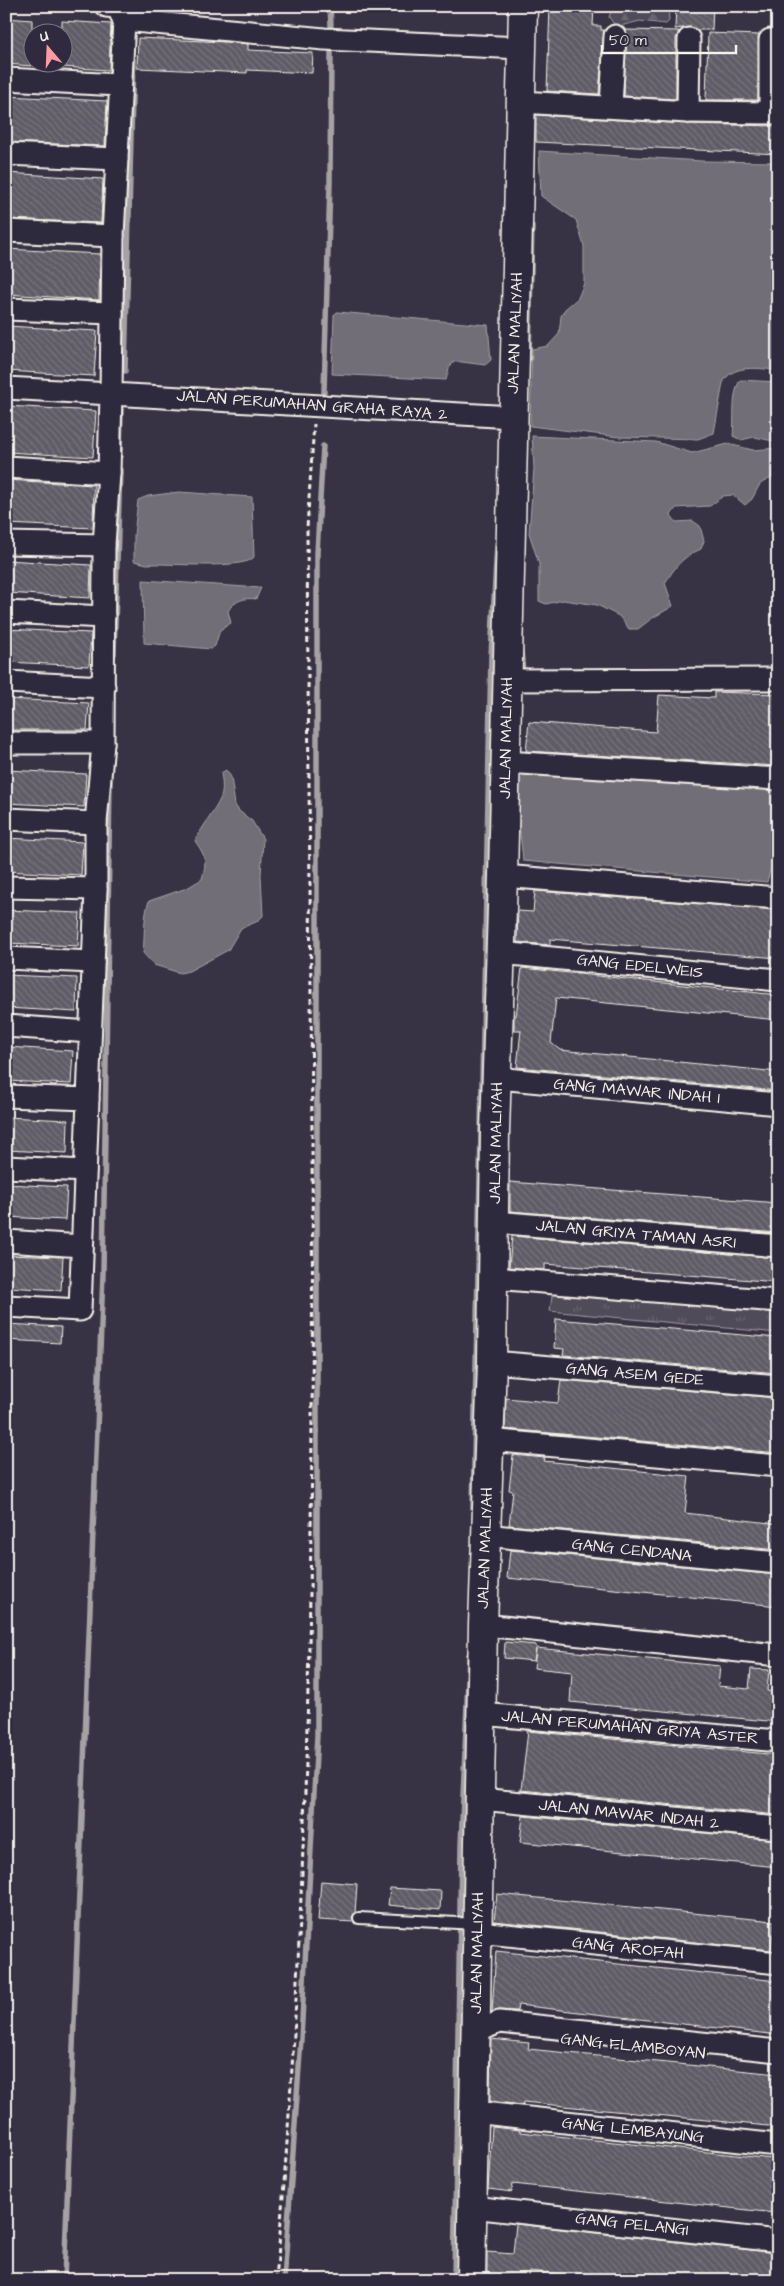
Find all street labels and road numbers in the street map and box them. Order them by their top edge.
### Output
street label: JALAN MALIYAH [502,271,528,394]
street label: JALAN PERUMAHAN GRAHA RAYA 2 [176,385,448,425]
street label: JALAN MALIYAH [494,677,518,799]
street label: GANG EDELWEIS [576,948,704,984]
street label: GANG MAWAR INDAH I [553,1073,721,1109]
street label: JALAN MALIYAH [484,1082,508,1204]
street label: JALAN GRIYA TAMAN ASRI [535,1214,737,1254]
street label: GANG ASEM GEDE [565,1357,706,1391]
street label: JALAN MALIYAH [472,1486,498,1609]
street label: GANG CENDANA [571,1533,693,1567]
street label: JALAN PERUMAHAN GRIYA ASTER [501,1705,759,1749]
street label: JALAN MAWAR INDAH 2 [538,1794,720,1834]
street label: JALAN MALIYAH [465,1892,489,2014]
street label: GANG AROFAH [571,1931,685,1965]
street label: GANG FLAMBOYAN [560,2027,706,2065]
street label: GANG LEMBAYUNG [561,2112,705,2148]
street label: GANG PELANGI [574,2207,690,2241]

